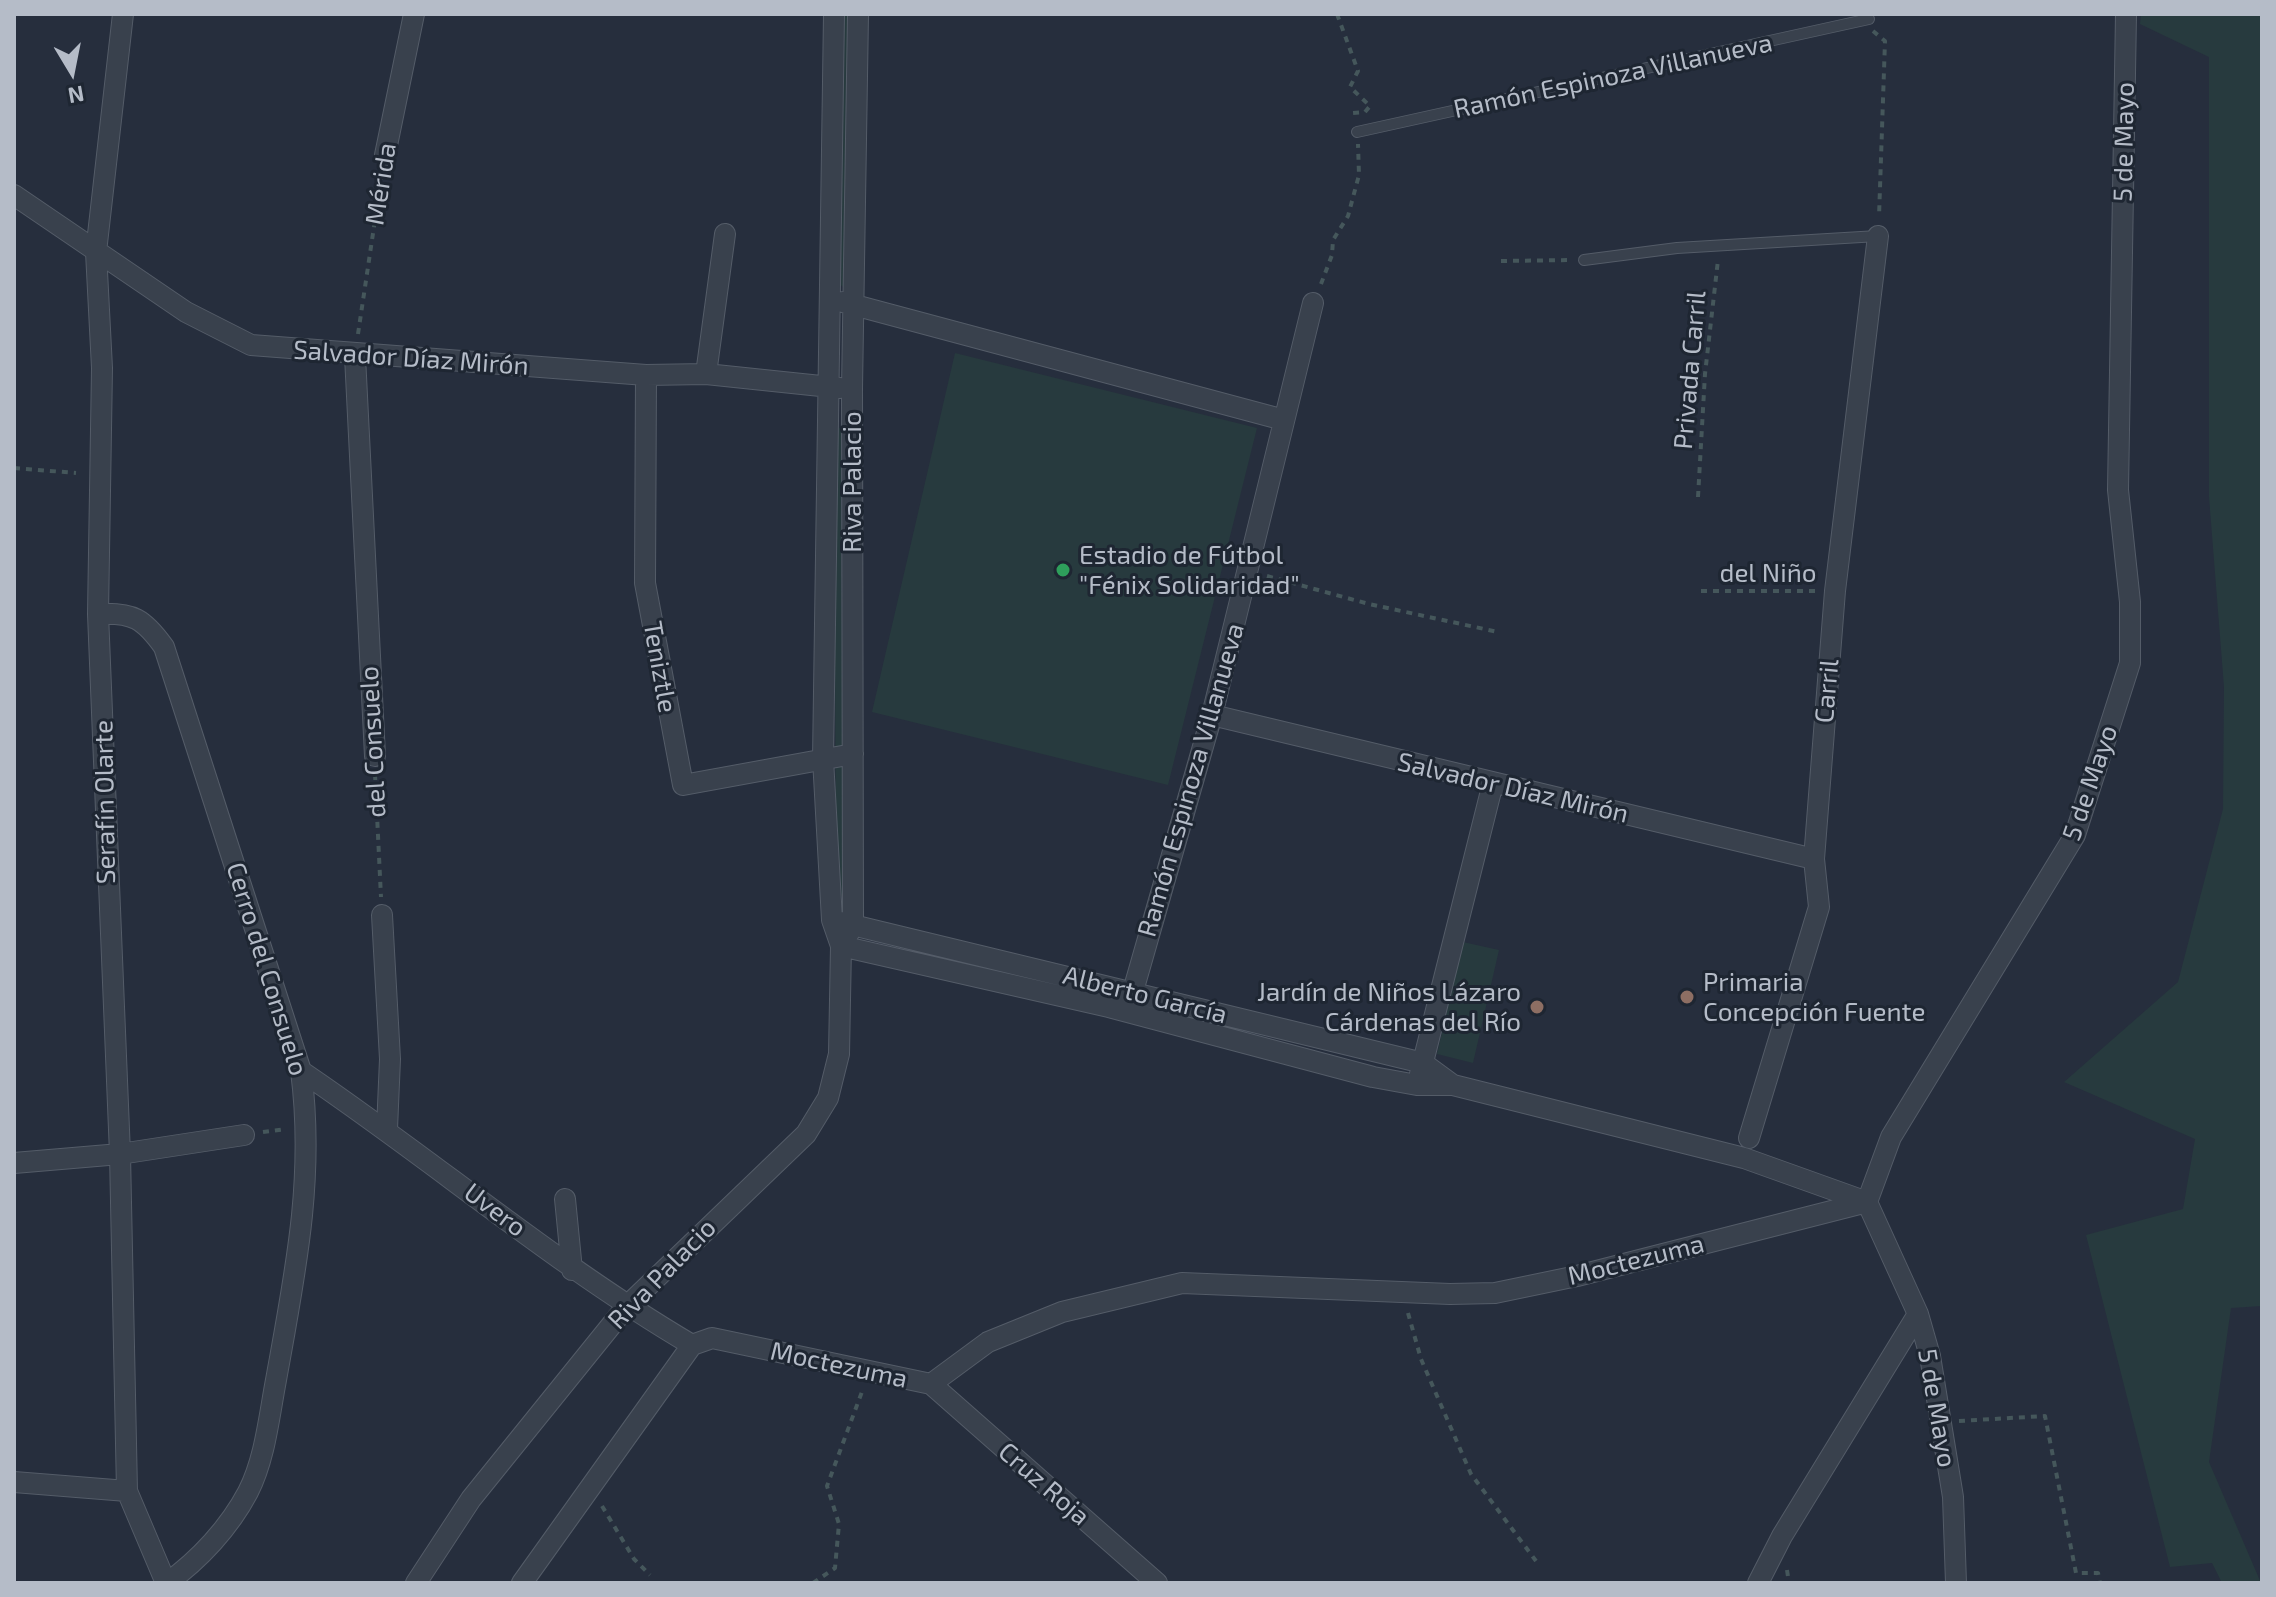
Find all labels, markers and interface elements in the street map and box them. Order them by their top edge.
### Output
street label: Ramón Espinoza Villanueva [1451,27,1775,125]
north arrow [32,32,112,112]
text: N [66,81,86,110]
street label: 5 de Mayo [2107,82,2141,202]
street label: Mérida [359,141,403,227]
street label: Privada Carril [1668,289,1712,451]
street label: Salvador Díaz Mirón [292,334,530,382]
street label: Riva Palacio [836,411,868,553]
place label: Estadio de Fútbol "Fénix Solidaridad" [1079,539,1300,600]
street label: del Niño [1719,557,1817,589]
marker: Estadio de Fútbol "Fénix Solidaridad" [1054,561,1072,579]
street label: Teniztle [637,619,683,715]
street label: Ramón Espinoza Villanueva [1131,619,1251,941]
street label: Carril [1809,658,1845,724]
street label: del Consuelo [353,666,393,818]
street label: Serafín Olarte [88,720,122,884]
street label: 5 de Mayo [2056,721,2124,845]
street label: Salvador Díaz Mirón [1394,746,1632,830]
street label: Cerro del Consuelo [220,859,314,1079]
street label: Alberto García [1060,960,1230,1030]
place label: Primaria Concepción Fuente [1703,966,1925,1028]
place label: Jardín de Niños Lázaro Cárdenas del Río [1257,976,1521,1038]
marker: Primaria Concepción Fuente [1678,988,1696,1006]
marker: Jardín de Niños Lázaro Cárdenas del Río [1528,998,1546,1016]
street label: Uvero [458,1177,532,1243]
street label: Riva Palacio [602,1212,722,1336]
street label: Moctezuma [1565,1228,1707,1292]
street label: Moctezuma [768,1335,910,1395]
street label: 5 de Mayo [1911,1346,1963,1470]
street label: Cruz Roja [992,1436,1096,1532]

